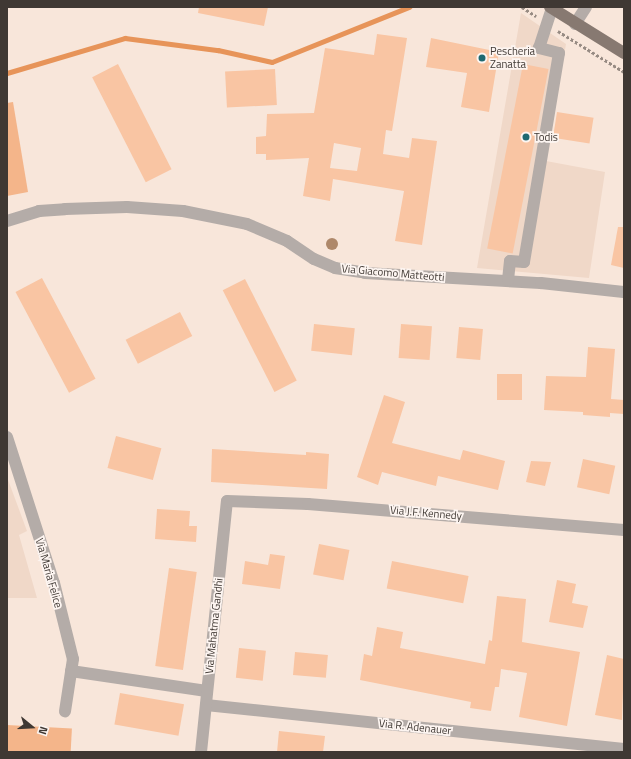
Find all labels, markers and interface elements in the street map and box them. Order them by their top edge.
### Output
place label: Pescheria Zanatta [490,45,535,71]
marker: Pescheria Zanatta [477,53,487,63]
place label: Todis [534,130,558,144]
marker: Todis [521,132,531,142]
street label: Via Giacomo Matteotti [341,262,445,284]
street label: Via J.F. Kennedy [389,503,463,523]
street label: Via Maria Felice [33,537,65,609]
street label: Via Mahatma Gandhi [202,577,226,675]
north arrow [12,707,52,747]
street label: Via R. Adenauer [378,717,452,737]
text: N [35,725,52,737]

